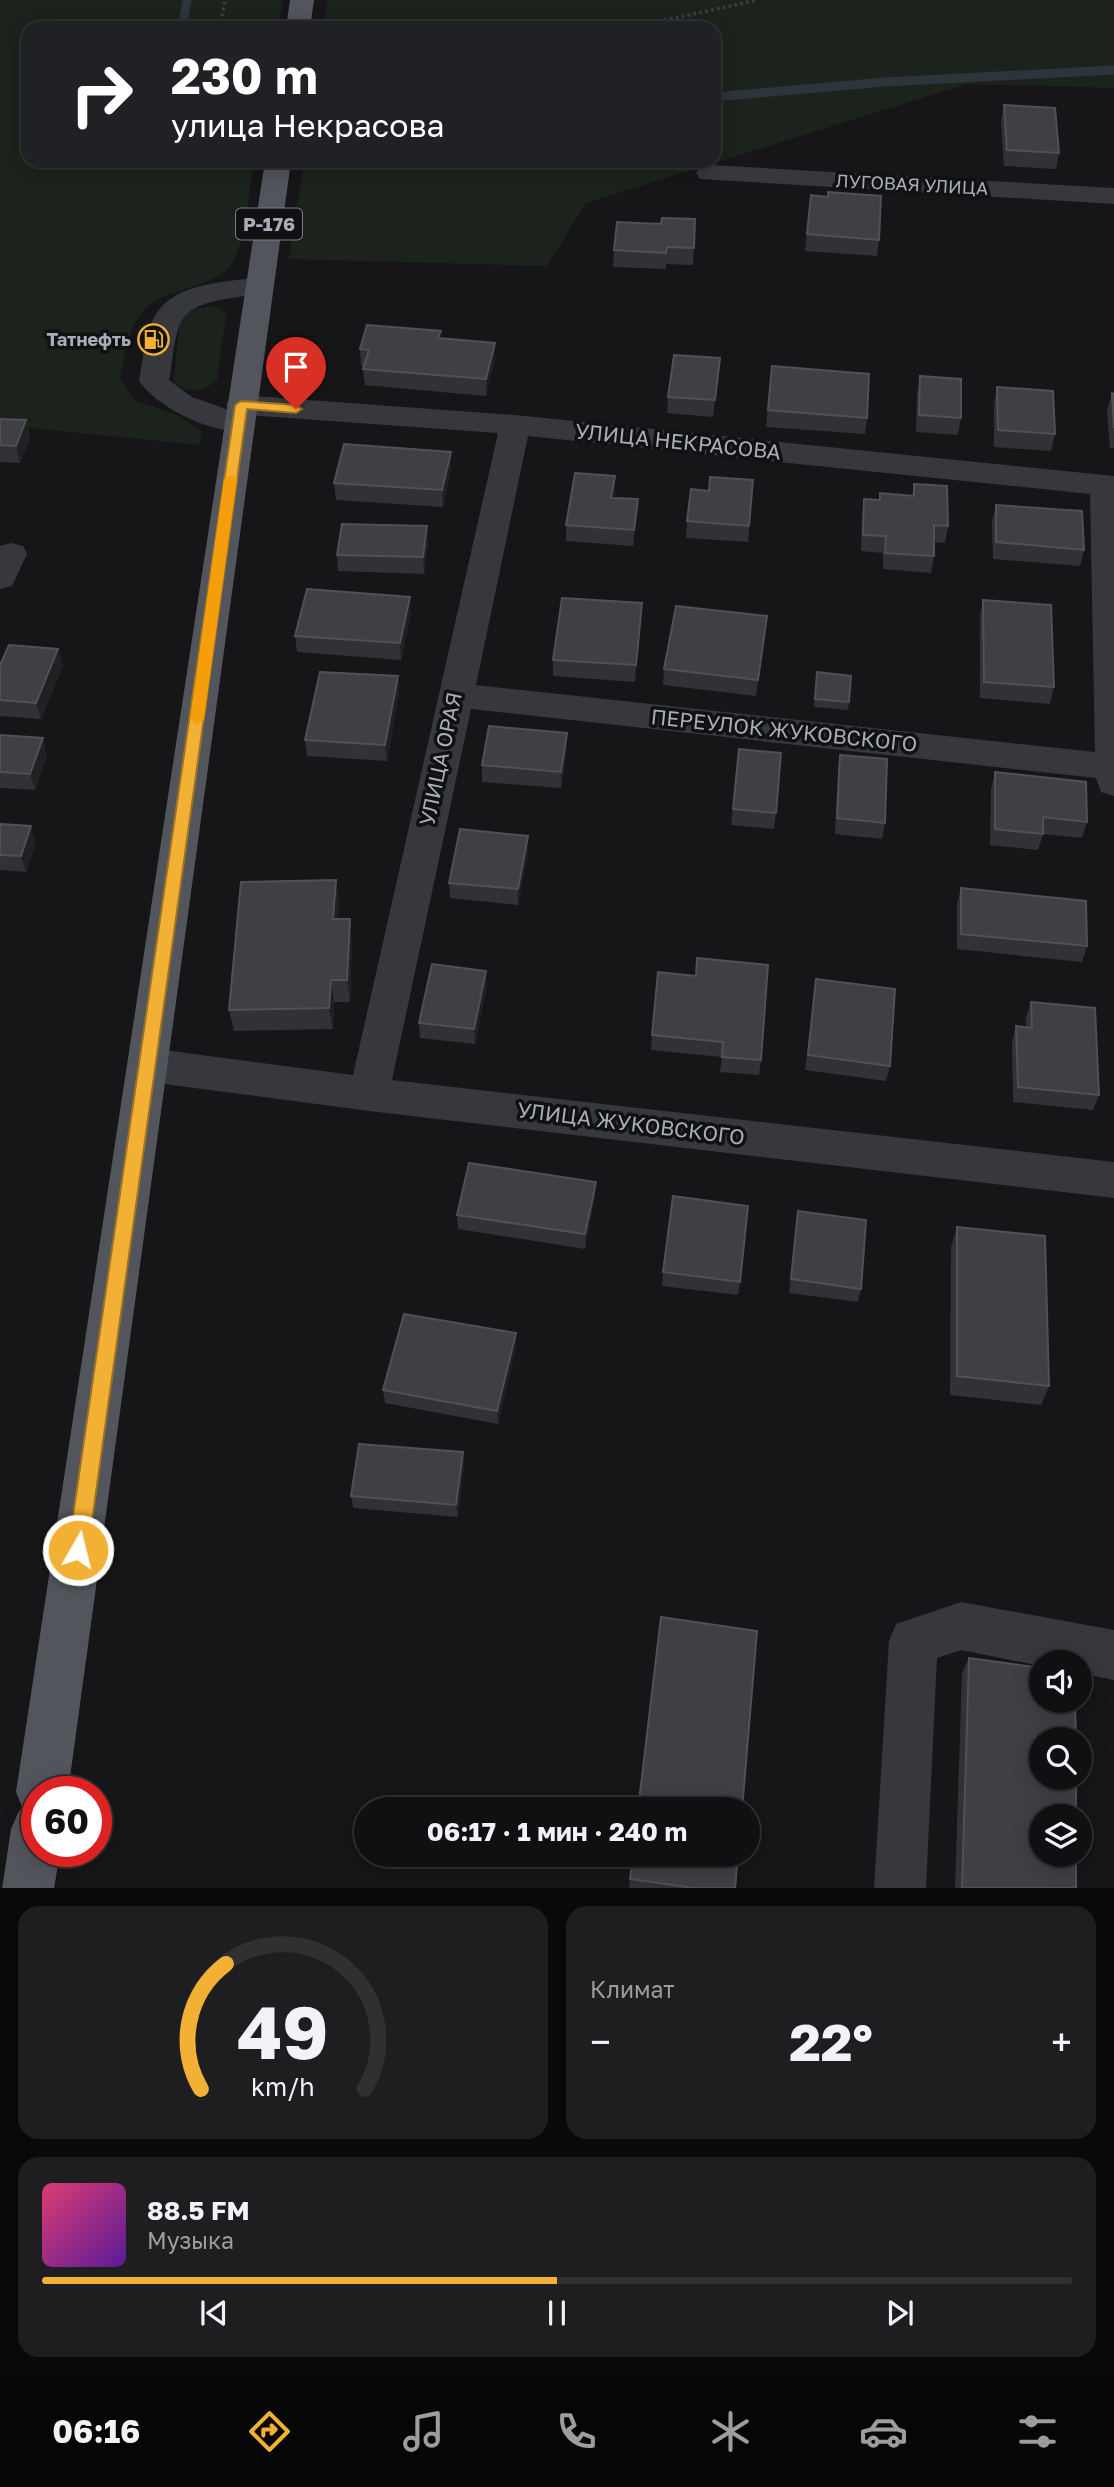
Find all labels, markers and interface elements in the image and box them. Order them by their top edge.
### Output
text: 230 m [171,46,318,105]
icon: right [56,49,147,140]
text: улица Некрасова [171,106,445,144]
street label: ЛУГОВАЯ УЛИЦА [835,169,989,199]
road number: Р-176 [236,208,302,240]
fuel station icon: Татнефть [137,323,171,357]
place label: Татнефть [47,328,131,350]
pin [266,337,326,409]
icon: arrive [277,348,315,386]
street label: УЛИЦА НЕКРАСОВА [574,417,782,465]
street label: УЛИЦА ОРАЯ [413,690,467,828]
street label: ПЕРЕУЛОК ЖУКОВСКОГО [650,703,919,757]
street label: УЛИЦА ЖУКОВСКОГО [516,1096,746,1150]
position arrow [41,1513,115,1587]
map controls [1029,1650,1092,1867]
button: sound [1029,1650,1092,1713]
button: search [1029,1727,1092,1790]
speed limit sign: 60 [21,1776,112,1867]
button: layers [1029,1804,1092,1867]
text: 06:17 · 1 мин · 240 m [427,1816,687,1847]
text: Климат [590,1975,675,2003]
text: 49 [237,1988,329,2075]
text: 22° [789,2010,873,2072]
text: − [590,2019,611,2064]
text: + [1051,2019,1072,2064]
text: km/h [251,2070,315,2101]
text: 88.5 FM [147,2195,250,2226]
text: Музыка [147,2226,234,2254]
icon: previous [195,2294,233,2332]
icon: pause [538,2294,576,2332]
icon: next [881,2294,919,2332]
icon: directions [245,2407,294,2456]
icon: music [399,2407,448,2456]
icon: phone [552,2407,601,2456]
icon: climate [706,2407,755,2456]
icon: car [859,2407,908,2456]
icon: filters [1013,2407,1062,2456]
text: 06:16 [52,2412,140,2450]

